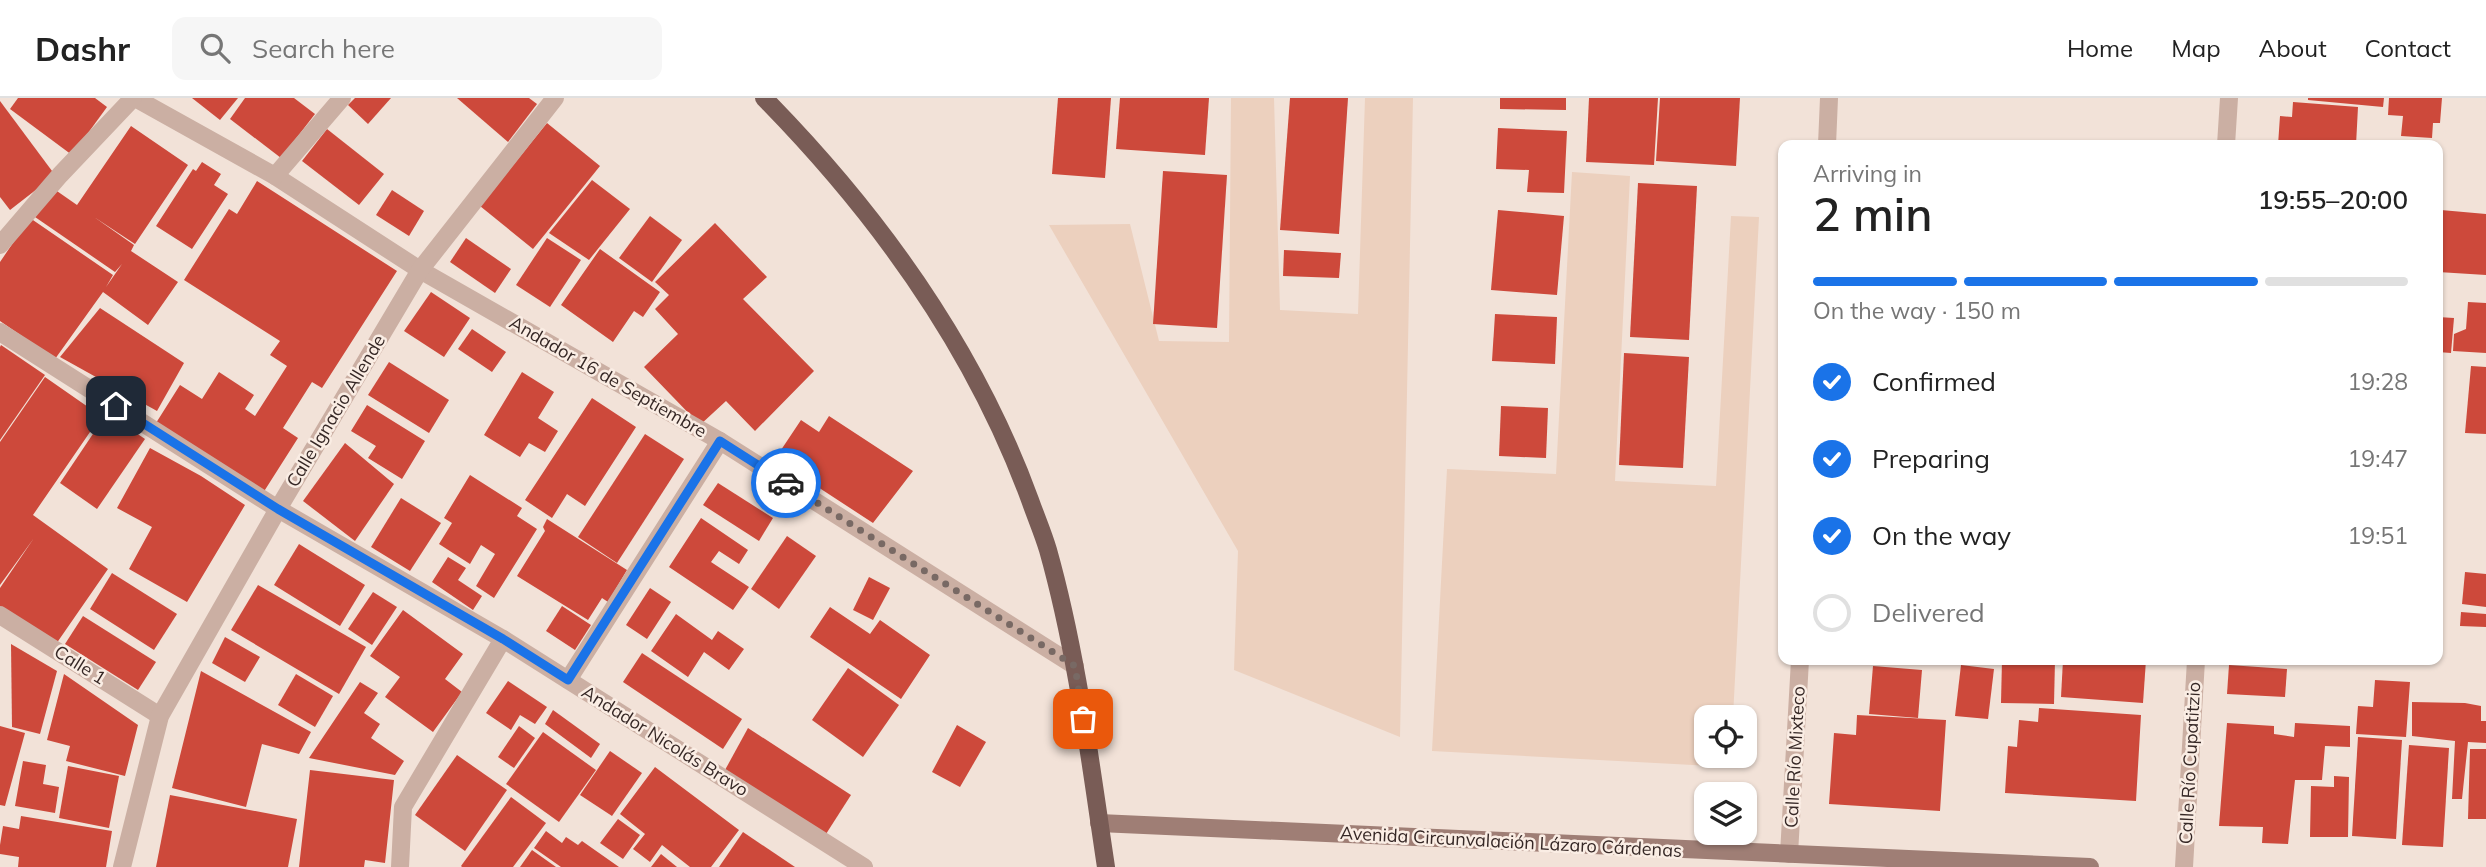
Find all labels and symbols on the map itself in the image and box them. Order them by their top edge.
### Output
street label: Andador 16 de Septiembre [505,311,711,443]
street label: Calle Ignacio Allende [281,330,390,491]
pin [86,376,146,436]
courier [751,448,821,518]
street label: Calle 1 [50,640,110,689]
street label: Andador Nicolás Bravo [578,680,753,801]
street label: Calle Río Cupatitzio [2174,681,2205,845]
street label: Calle Río Mixteco [1779,685,1810,828]
pin [1053,689,1113,749]
street label: Avenida Circunvalación Lázaro Cárdenas [1340,821,1683,862]

